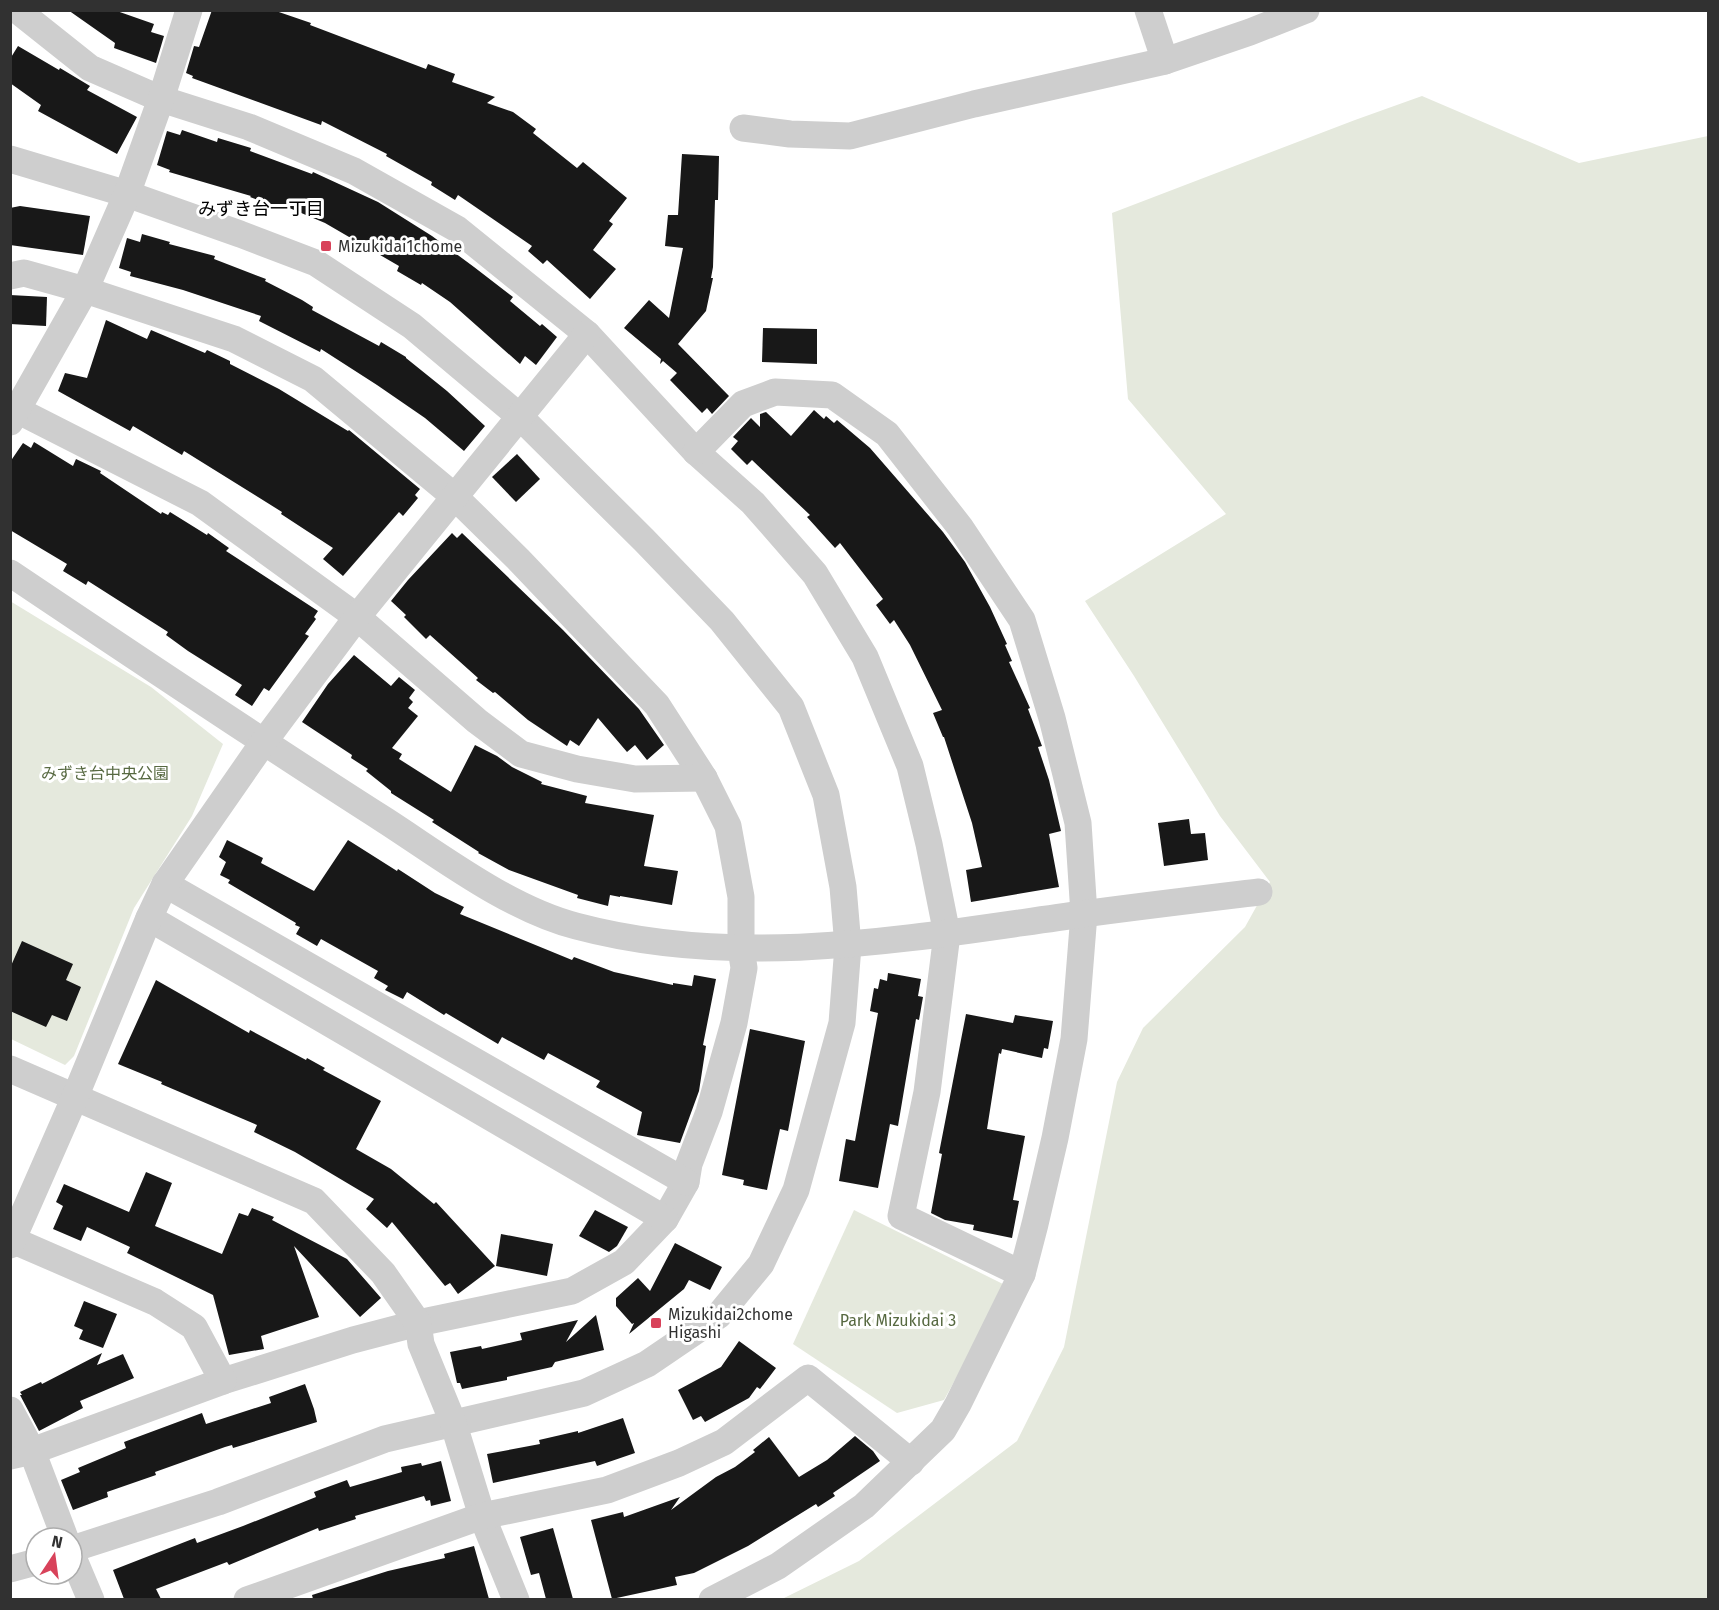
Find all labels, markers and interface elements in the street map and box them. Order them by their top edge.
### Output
district label: みずき台一丁目 [198,198,324,220]
place label: Mizukidai1chome [338,237,462,256]
marker: Mizukidai1chome [319,239,333,253]
park label: みずき台中央公園 [41,764,169,783]
place label: Mizukidai2chome Higashi [668,1305,793,1342]
park label: Park Mizukidai 3 [840,1311,956,1330]
marker: Mizukidai2chome Higashi [649,1316,663,1330]
north arrow [24,1526,84,1586]
text: N [50,1531,65,1552]

